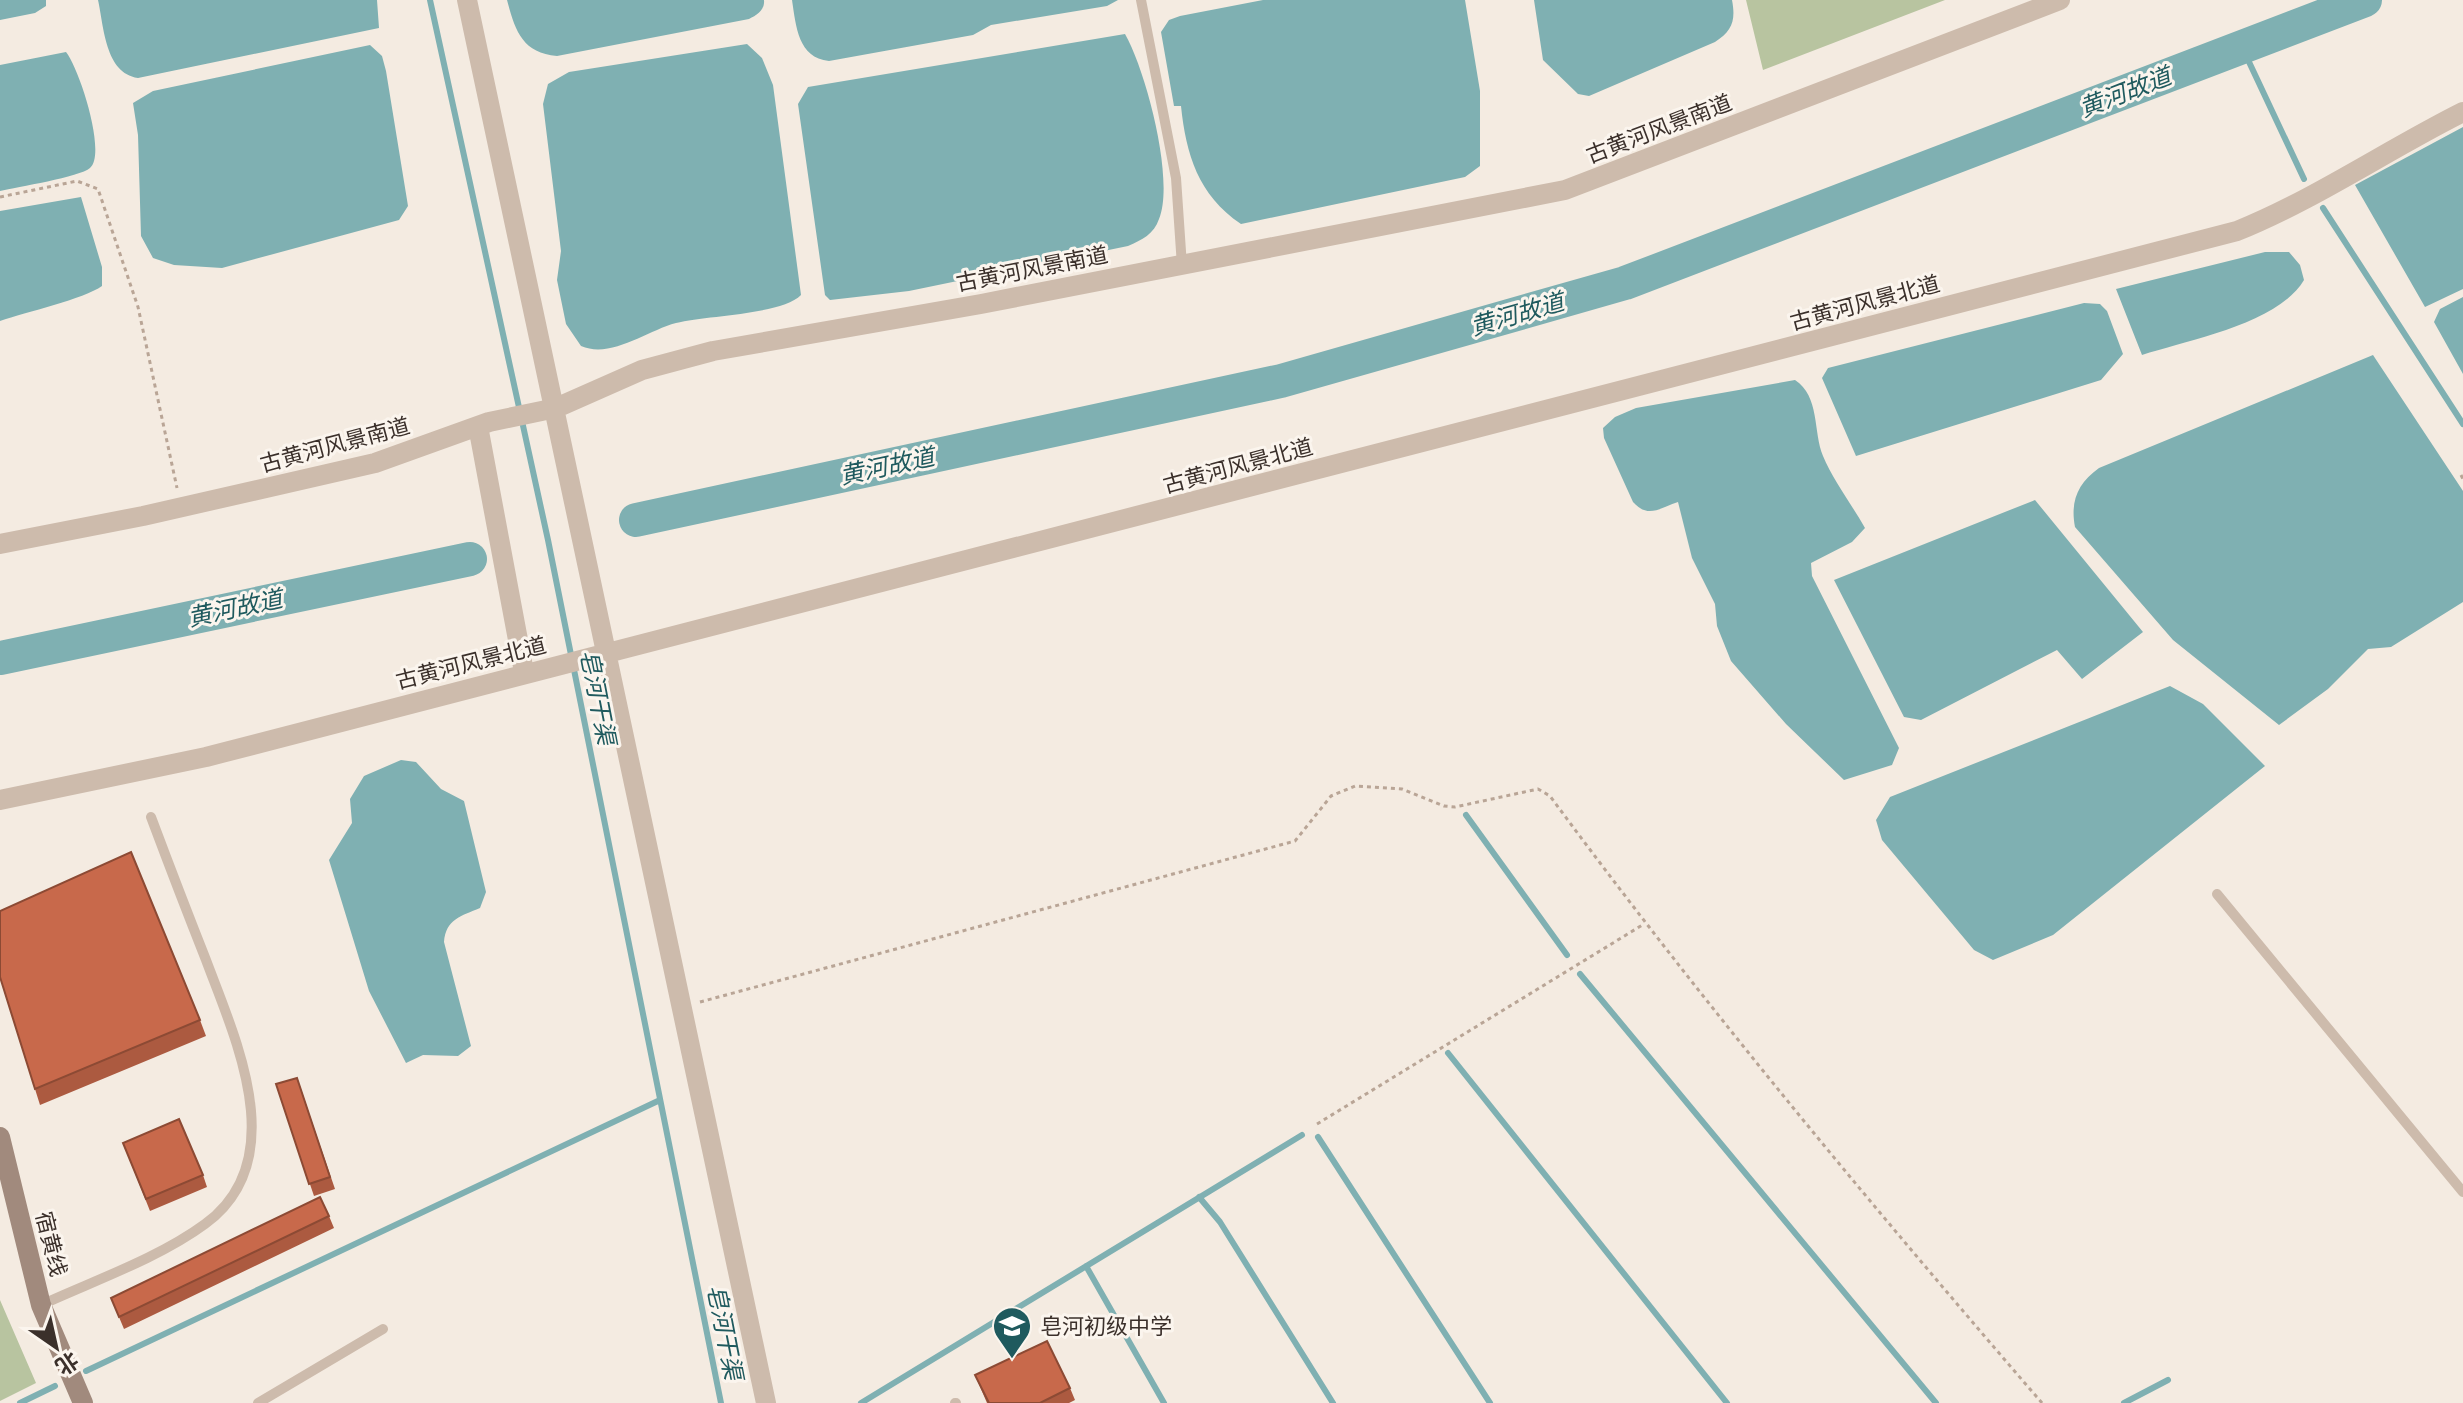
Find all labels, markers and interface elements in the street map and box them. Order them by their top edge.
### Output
water label: 黄河故道 [2075,60,2178,123]
street label: 古黄河风景南道 [1582,89,1736,169]
street label: 古黄河风景南道 [954,241,1110,297]
street label: 古黄河风景北道 [1787,270,1943,336]
water label: 黄河故道 [1467,286,1570,341]
street label: 古黄河风景南道 [257,412,413,478]
street label: 古黄河风景北道 [1160,433,1316,499]
water label: 黄河故道 [837,441,940,490]
water label: 黄河故道 [185,583,288,632]
street label: 古黄河风景北道 [393,631,549,695]
water label: 皂河干渠 [575,647,622,750]
street label: 宿黄线 [30,1209,72,1279]
water label: 皂河干渠 [702,1282,749,1385]
school or university icon: 皂河初级中学 [991,1305,1033,1360]
north arrow [16,1307,96,1387]
place label: 皂河初级中学 [1040,1313,1172,1340]
text: 北 [50,1346,84,1381]

